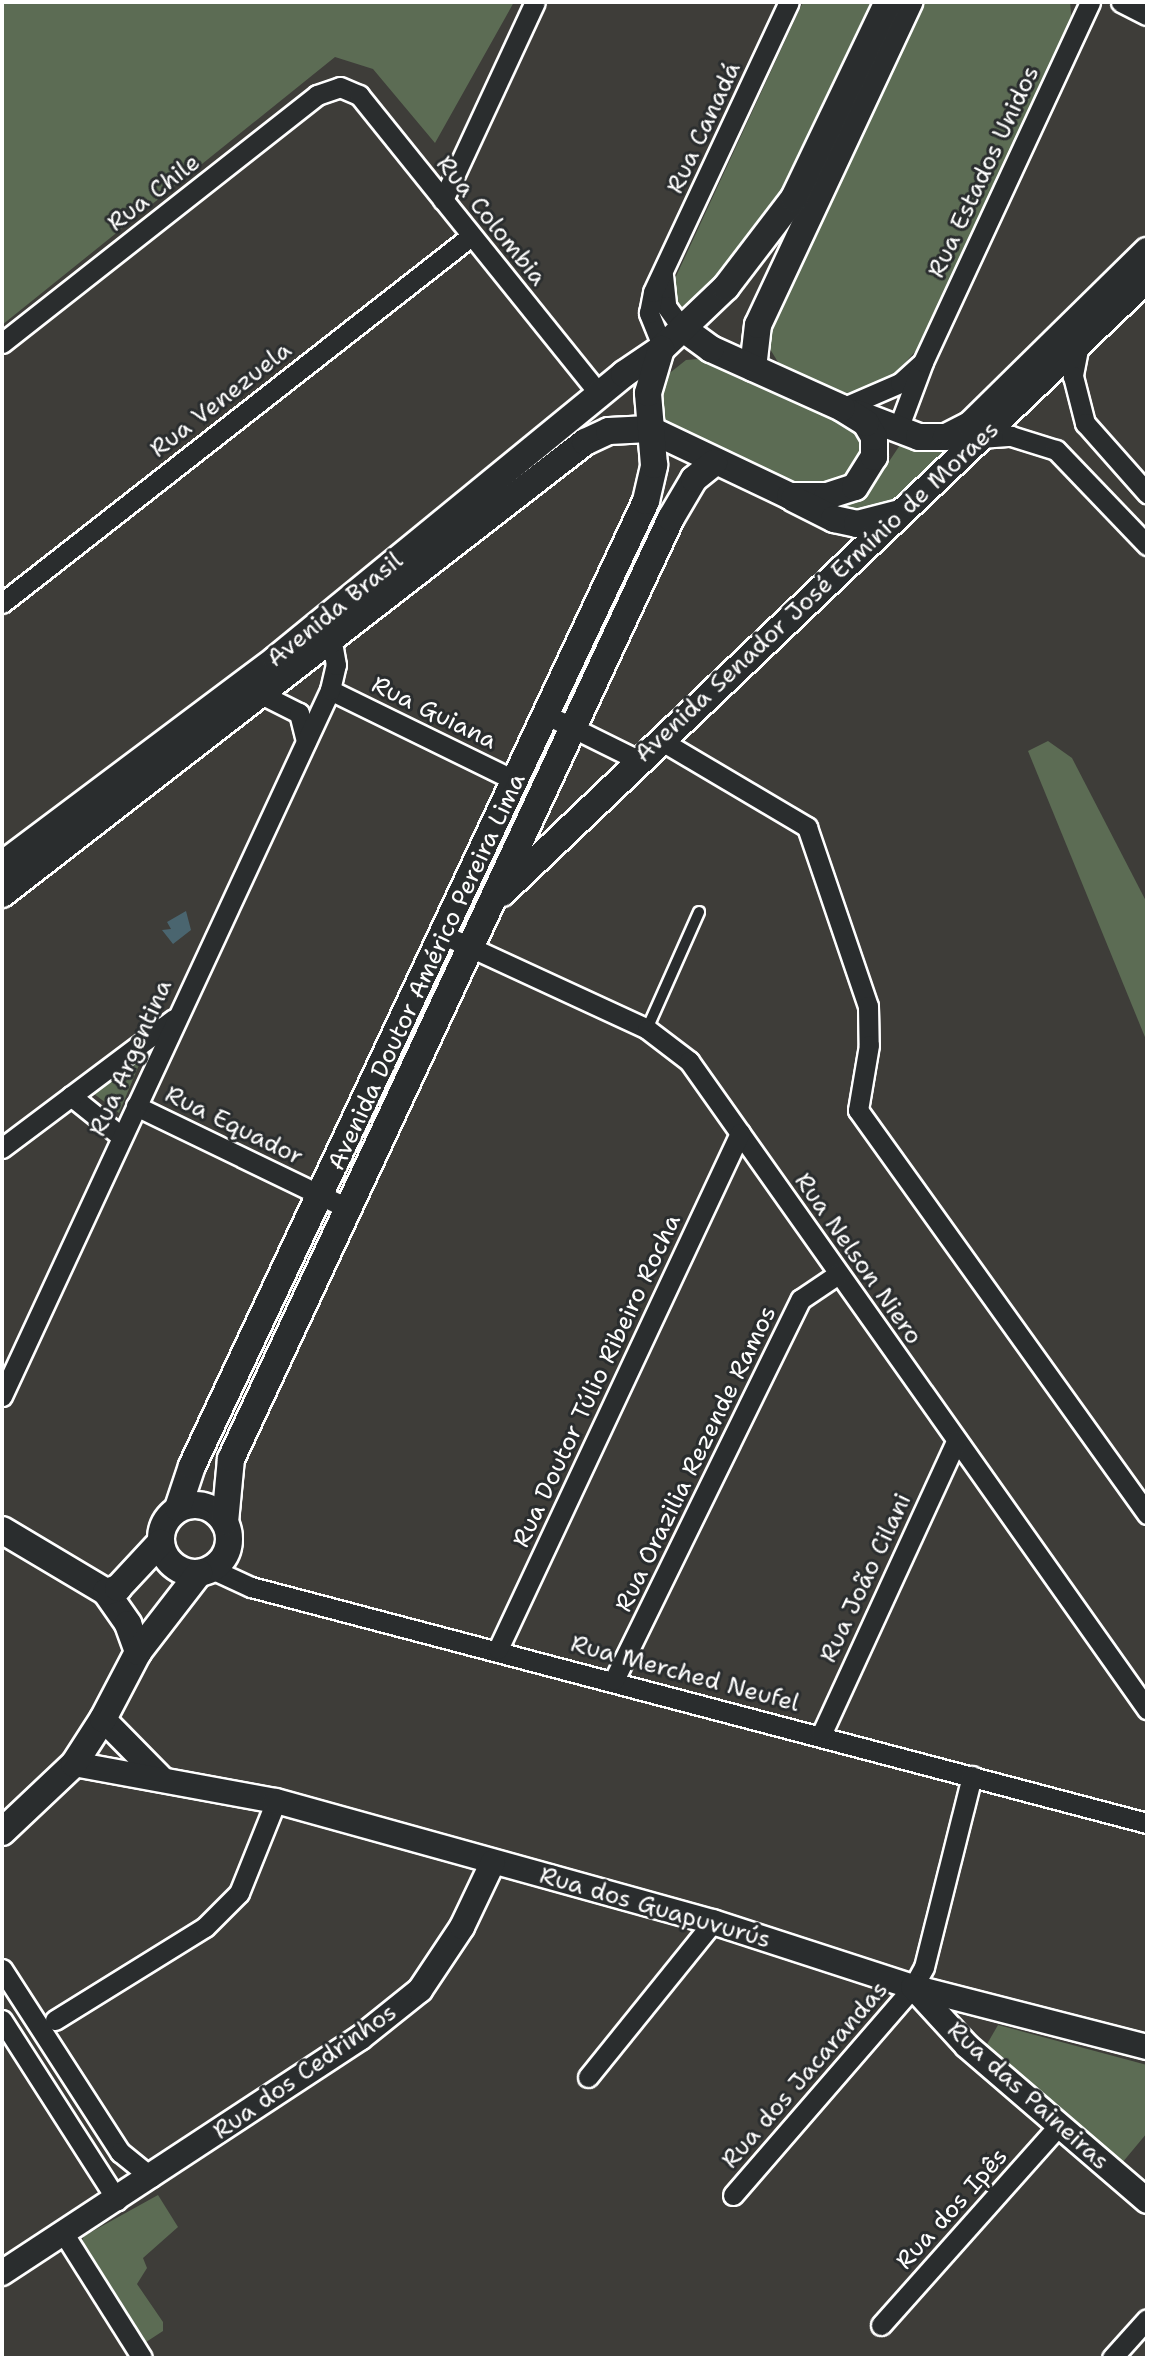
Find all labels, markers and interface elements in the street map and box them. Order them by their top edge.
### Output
street label: Rua Canadá [661,58,747,198]
street label: Rua Estados Unidos [922,61,1046,283]
street label: Rua Chile [102,148,206,238]
street label: Rua Colombia [430,150,552,292]
street label: Rua Venezuela [145,336,297,464]
street label: Avenida Senador José Ermínio de Moraes [629,415,1005,769]
street label: Avenida Brasil [261,547,409,673]
street label: Rua Guiana [367,670,501,756]
street label: Avenida Doutor Américo Pereira Lima [322,769,532,1175]
street label: Rua Argentina [84,975,178,1141]
street label: Rua Equador [160,1080,308,1172]
street label: Rua Nelson Niero [788,1168,928,1350]
street label: Rua Doutor Túlio Ribeiro Rocha [507,1210,687,1552]
street label: Rua Orazilia Rezende Ramos [609,1301,783,1617]
street label: Rua João Cilani [814,1489,918,1667]
street label: Rua Merched Neufel [567,1630,803,1718]
street label: Rua dos Guapuvurús [536,1861,774,1955]
street label: Rua dos Jacarandas [716,1976,894,2174]
street label: Rua dos Cedrinhos [208,1998,402,2146]
street label: Rua das Paineiras [941,2016,1115,2176]
street label: Rua dos Ipês [890,2142,1014,2276]

